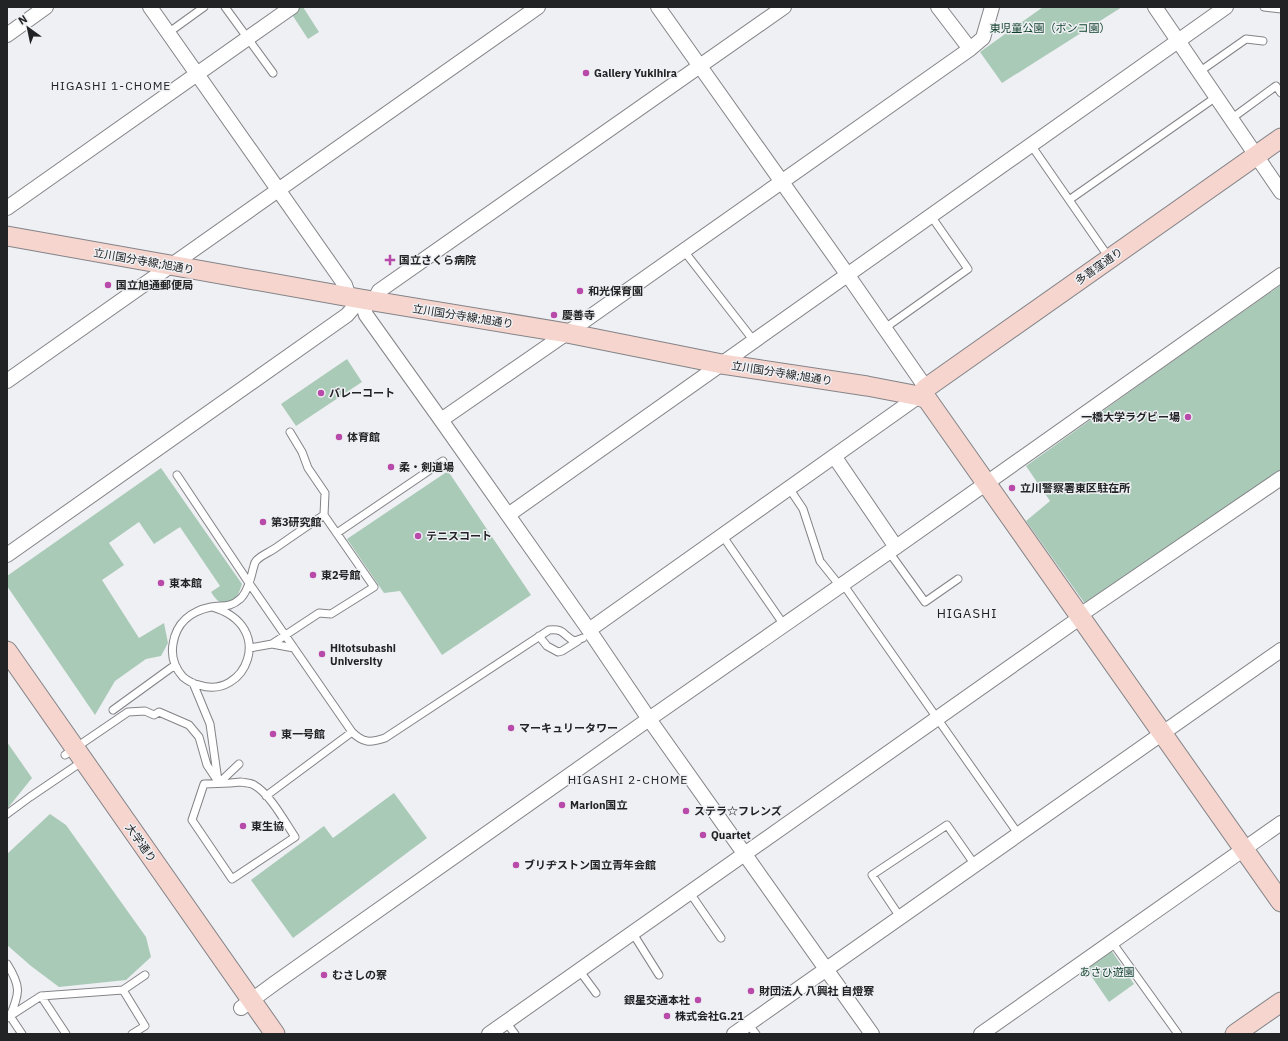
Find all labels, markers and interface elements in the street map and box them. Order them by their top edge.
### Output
north arrow [8,8,48,48]
text: N [15,12,30,28]
park label: 東児童公園（ボンコ園） [990,21,1111,35]
place label: Gallery Yukihira [594,66,677,80]
marker: Gallery Yukihira [581,68,591,78]
district label: HIGASHI 1-CHOME [51,78,171,93]
street label: 多喜窪通り [1072,244,1126,288]
street label: 立川国分寺線;旭通り [92,245,196,277]
place label: 国立さくら病院 [399,253,476,267]
marker: 国立さくら病院 [384,254,396,266]
place label: 国立旭通郵便局 [116,278,193,292]
marker: 国立旭通郵便局 [103,280,113,290]
place label: 和光保育園 [588,284,643,298]
marker: 和光保育園 [575,286,585,296]
street label: 立川国分寺線;旭通り [411,301,515,331]
place label: 慶善寺 [562,308,595,322]
marker: 慶善寺 [549,310,559,320]
street label: 立川国分寺線;旭通り [730,358,834,388]
place label: バレーコート [329,386,395,400]
marker: バレーコート [316,388,326,398]
place label: 一橋大学ラグビー場 [1081,410,1180,424]
marker: 一橋大学ラグビー場 [1183,412,1193,422]
place label: 体育館 [347,430,380,444]
marker: 体育館 [334,432,344,442]
place label: 柔・剣道場 [399,460,454,474]
marker: 柔・剣道場 [386,462,396,472]
place label: 立川警察署東区駐在所 [1020,481,1130,495]
marker: 立川警察署東区駐在所 [1007,483,1017,493]
place label: 第3研究館 [271,515,322,529]
marker: 第3研究館 [258,517,268,527]
place label: テニスコート [426,529,492,543]
marker: テニスコート [413,531,423,541]
place label: 東2号館 [321,568,361,582]
marker: 東2号館 [308,570,318,580]
place label: 東本館 [169,576,202,590]
marker: 東本館 [156,578,166,588]
district label: HIGASHI [937,605,997,622]
place label: Hitotsubashi University [330,641,396,668]
marker: Hitotsubashi University [317,649,327,659]
place label: マーキュリータワー [519,721,618,735]
marker: マーキュリータワー [506,723,516,733]
place label: 東一号館 [281,727,325,741]
marker: 東一号館 [268,729,278,739]
district label: HIGASHI 2-CHOME [568,772,688,787]
place label: Marion国立 [570,798,628,812]
marker: Marion国立 [557,800,567,810]
place label: ステラ☆フレンズ [694,804,782,818]
marker: ステラ☆フレンズ [681,806,691,816]
place label: 東生協 [251,819,284,833]
street label: 大学通り [123,821,159,865]
marker: 東生協 [238,821,248,831]
place label: Quartet [711,828,751,842]
marker: Quartet [698,830,708,840]
place label: ブリヂストン国立青年会館 [524,858,656,872]
marker: ブリヂストン国立青年会館 [511,860,521,870]
park label: あさひ遊園 [1080,965,1135,979]
place label: むさしの寮 [332,968,387,982]
marker: むさしの寮 [319,970,329,980]
place label: 財団法人 八興社 自燈寮 [759,984,874,998]
marker: 財団法人 八興社 自燈寮 [746,986,756,996]
place label: 銀星交通本社 [624,993,690,1007]
marker: 銀星交通本社 [693,995,703,1005]
place label: 株式会社G.21 [675,1009,744,1023]
marker: 株式会社G.21 [662,1011,672,1021]

